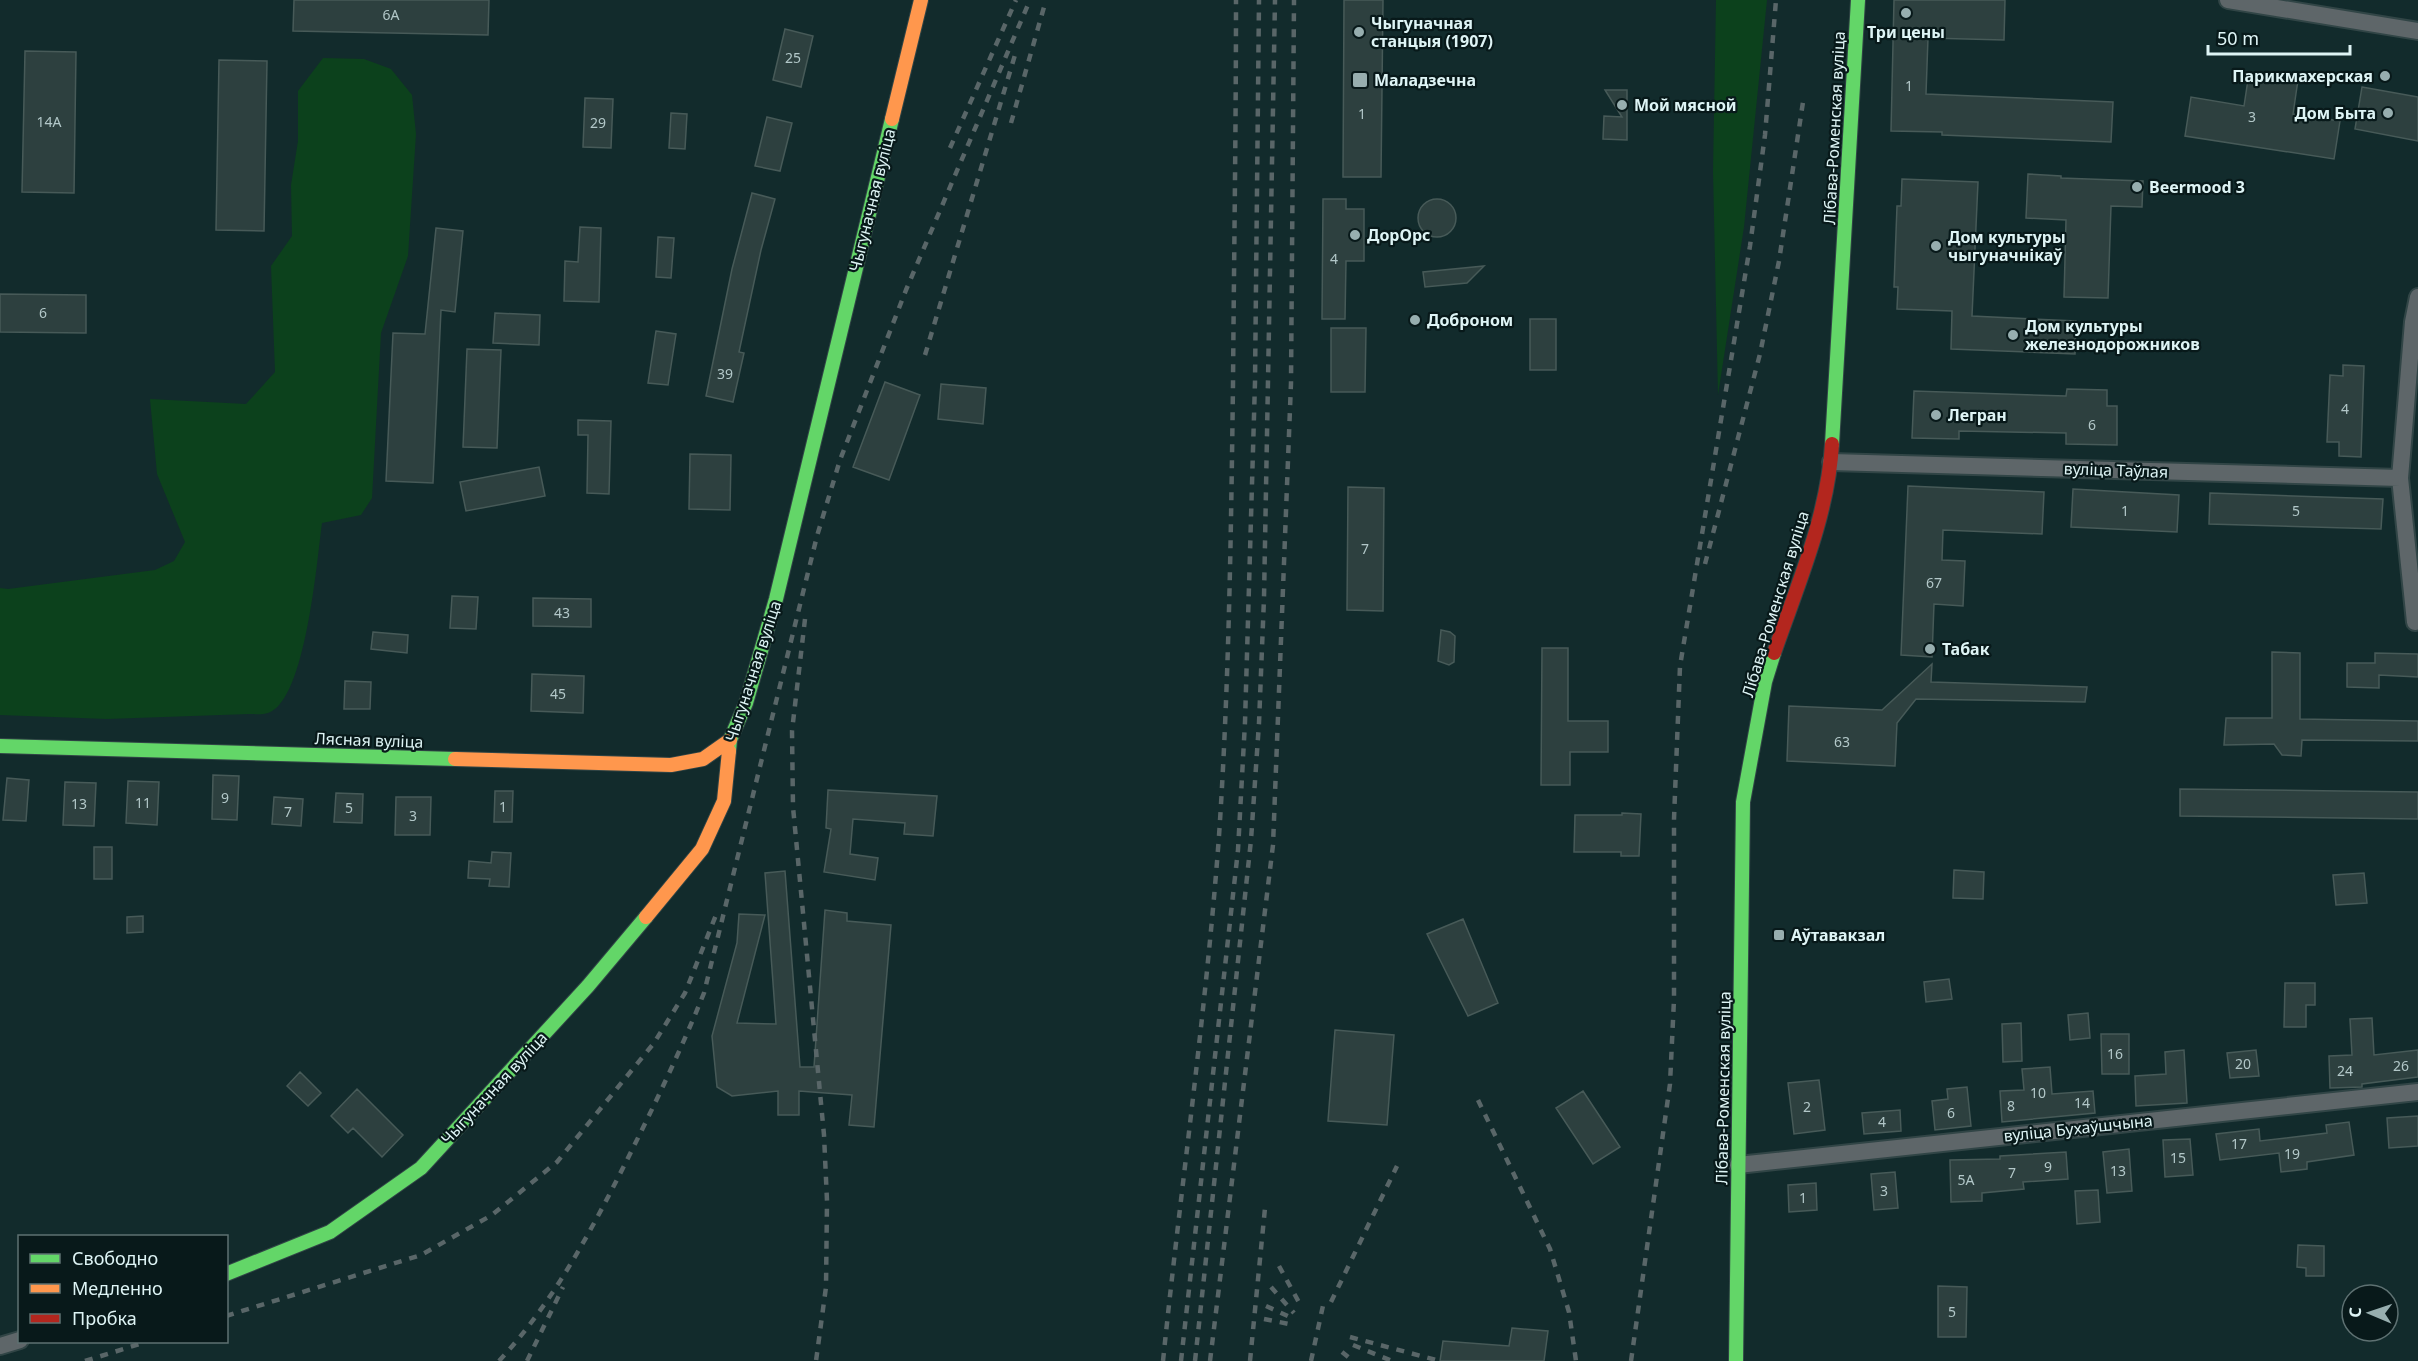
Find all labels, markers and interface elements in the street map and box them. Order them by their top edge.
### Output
house number: 6А [383,5,400,24]
marker: Три цены [1899,6,1913,20]
place label: Чыгуначная станцыя (1907) [1371,12,1493,52]
scale bar [2208,18,2350,56]
place label: Три цены [1867,21,1945,43]
marker: Чыгуначная станцыя (1907) [1352,25,1366,39]
text: 50 m [2217,26,2259,50]
street label: Лібава-Роменская вуліца [1818,31,1850,225]
house number: 25 [785,48,801,67]
place label: Парикмахерская [2232,65,2373,87]
place label: Маладзечна [1374,69,1476,91]
marker: Парикмахерская [2378,69,2392,83]
marker: Маладзечна [1351,71,1369,89]
house number: 1 [1905,76,1913,95]
place label: Мой мясной [1634,94,1737,116]
marker: Мой мясной [1615,98,1629,112]
place label: Дом Быта [2294,102,2376,124]
house number: 1 [1358,104,1366,123]
marker: Дом Быта [2381,106,2395,120]
house number: 3 [2248,107,2256,126]
house number: 14А [37,112,62,131]
house number: 29 [590,113,606,132]
street label: Чыгуначная вуліца [844,126,900,274]
place label: Beermood 3 [2149,176,2245,198]
marker: Beermood 3 [2130,180,2144,194]
place label: ДорОрс [1367,224,1431,246]
place label: Дом культуры чыгуначнікаў [1948,226,2066,266]
marker: ДорОрс [1348,228,1362,242]
marker: Дом культуры чыгуначнікаў [1929,239,1943,253]
house number: 4 [1330,249,1338,268]
house number: 6 [39,303,47,322]
place label: Доброном [1427,309,1513,331]
marker: Доброном [1408,313,1422,327]
place label: Дом культуры железнодорожников [2025,315,2200,355]
marker: Дом культуры железнодорожников [2006,328,2020,342]
house number: 39 [717,364,733,383]
house number: 4 [2341,399,2349,418]
place label: Легран [1948,404,2007,426]
marker: Легран [1929,408,1943,422]
house number: 6 [2088,415,2096,434]
street label: вуліца Таўлая [2063,457,2169,483]
house number: 1 [2121,501,2129,520]
house number: 5 [2292,501,2300,520]
street label: Лібава-Роменская вуліца [1736,508,1814,700]
house number: 7 [1361,539,1369,558]
house number: 67 [1926,573,1942,592]
street label: Чыгуначная вуліца [720,598,786,744]
house number: 43 [554,603,570,622]
place label: Табак [1942,638,1990,660]
marker: Табак [1923,642,1937,656]
house number: 45 [550,684,566,703]
street label: Лясная вуліца [314,727,424,753]
house number: 63 [1834,732,1850,751]
house number: 9 [221,788,229,807]
house number: 11 [135,793,151,812]
house number: 13 [71,794,87,813]
house number: 1 [499,797,507,816]
house number: 5 [345,798,353,817]
house number: 7 [284,802,292,821]
house number: 3 [409,806,417,825]
place label: Аўтавакзал [1791,924,1885,946]
marker: Аўтавакзал [1772,928,1786,942]
street label: Лібава-Роменская вуліца [1710,991,1736,1185]
street label: Чыгуначная вуліца [436,1027,552,1149]
house number: 16 [2107,1044,2123,1063]
house number: 20 [2235,1054,2251,1073]
house number: 26 [2393,1056,2409,1075]
house number: 24 [2337,1061,2353,1080]
house number: 10 [2030,1083,2046,1102]
house number: 14 [2074,1093,2090,1112]
house number: 8 [2007,1096,2015,1115]
house number: 2 [1803,1097,1811,1116]
house number: 6 [1947,1103,1955,1122]
street label: вуліца Бухаўшчына [2002,1109,2154,1147]
house number: 4 [1878,1112,1886,1131]
house number: 17 [2231,1134,2247,1153]
house number: 19 [2284,1144,2300,1163]
house number: 15 [2170,1148,2186,1167]
house number: 9 [2044,1157,2052,1176]
house number: 13 [2110,1161,2126,1180]
house number: 7 [2008,1163,2016,1182]
house number: 5А [1958,1170,1975,1189]
house number: 3 [1880,1181,1888,1200]
house number: 1 [1799,1188,1807,1207]
legend [18,1235,228,1343]
text: Свободно [72,1246,158,1270]
text: Медленно [72,1276,163,1300]
north arrow [2340,1283,2400,1343]
house number: 5 [1948,1302,1956,1321]
text: Пробка [72,1306,137,1330]
text: С [2344,1307,2366,1318]

